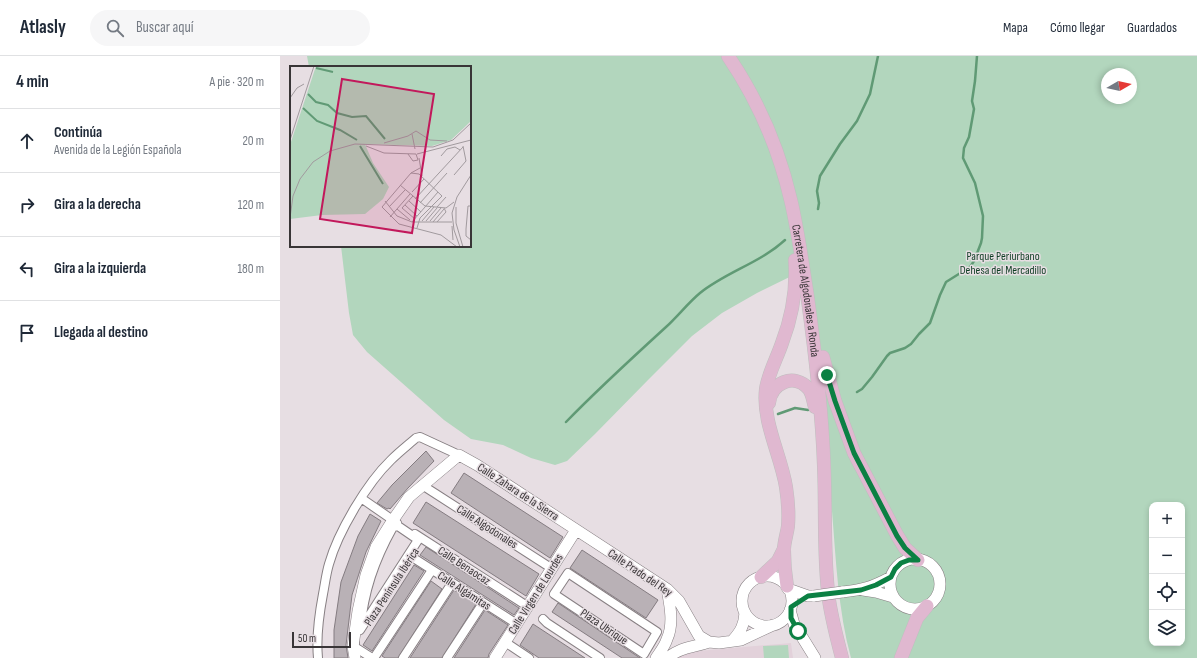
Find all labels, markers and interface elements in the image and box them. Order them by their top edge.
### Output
search box [90,10,370,46]
text: Atlasly [20,16,66,39]
icon: search [104,17,126,39]
text: Buscar aquí [136,18,194,37]
text: Mapa [1003,19,1028,36]
text: Cómo llegar [1050,19,1105,36]
text: Guardados [1127,19,1177,36]
inset map [290,66,471,247]
north arrow [1101,68,1137,104]
text: 4 min [16,72,49,92]
text: A pie · 320 m [210,74,264,90]
text: Continúa [54,123,102,142]
icon: ahead [16,130,38,152]
text: 20 m [242,133,264,149]
text: Avenida de la Legión Española [54,142,182,158]
icon: right [16,194,38,216]
text: Gira a la derecha [54,195,141,214]
text: 120 m [238,197,264,213]
street label: Carretera de Algodonales a Ronda [789,223,823,358]
park label: Parque Periurbano Dehesa del Mercadillo [960,249,1046,278]
icon: left [16,258,38,280]
text: Gira a la izquierda [54,259,146,278]
text: 180 m [238,261,264,277]
icon: arrive [16,322,38,344]
text: Llegada al destino [54,323,148,342]
route end [818,366,836,384]
street label: Calle Zahara de la Sierra [474,460,562,524]
street label: Calle Algodonales [454,502,520,552]
map controls [1149,502,1185,646]
button: + [1149,502,1185,538]
button: − [1149,538,1185,574]
street label: Calle Benaocaz [435,543,494,589]
street label: Plaza Península Ibérica [361,545,423,629]
street label: Calle Prado del Rey [605,546,676,600]
street label: Calle Virgen de Lourdes [505,551,567,637]
street label: Calle Algámitas [434,568,494,614]
button: locate [1149,574,1185,610]
street label: Plaza Ubrique [577,606,631,648]
button: layers [1149,610,1185,646]
route start [789,622,807,640]
scale bar [292,630,351,649]
text: 50 m [298,632,316,645]

